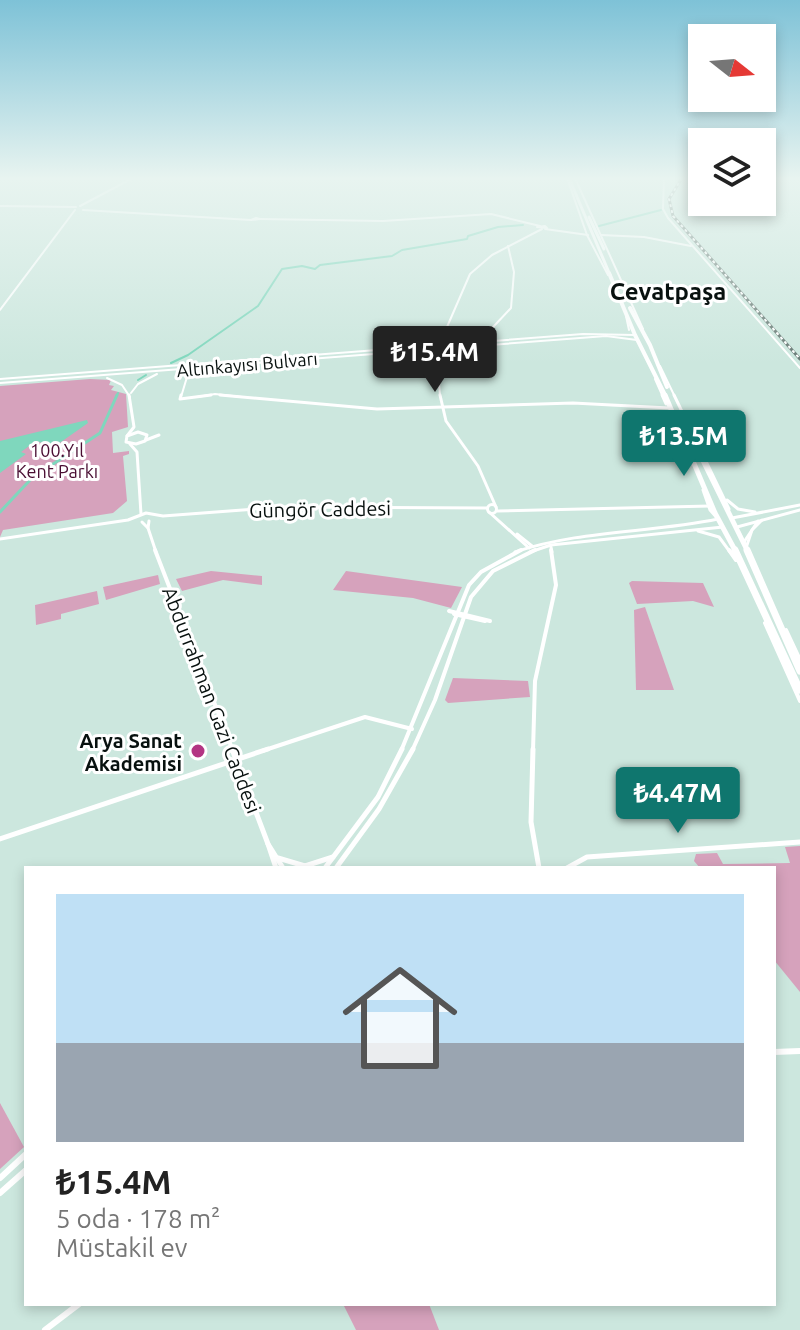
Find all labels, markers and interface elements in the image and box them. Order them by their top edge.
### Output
north arrow [688,24,776,112]
map controls [688,24,776,216]
button: layers [688,128,776,216]
district label: Cevatpaşa [610,278,726,305]
pin: ₺15.4M [370,326,500,394]
text: ₺15.4M [391,337,479,366]
street label: Altınkayısı Bulvarı [176,348,318,380]
pin: ₺13.5M [619,410,749,478]
text: ₺13.5M [640,421,728,450]
park label: 100.Yıl Kent Parkı [16,440,98,481]
street label: Güngör Caddesi [249,496,391,522]
street label: Abdurrahman Gazi Caddesi [158,583,266,817]
place label: Arya Sanat Akademisi [79,729,182,775]
marker: Arya Sanat Akademisi [189,742,207,760]
pin: ₺4.47M [613,767,743,835]
text: ₺4.47M [634,778,722,807]
icon: home [328,946,472,1090]
text: ₺15.4M [56,1162,172,1200]
text: 5 oda · 178 m² [56,1204,220,1233]
text: Müstakil ev [56,1233,188,1262]

